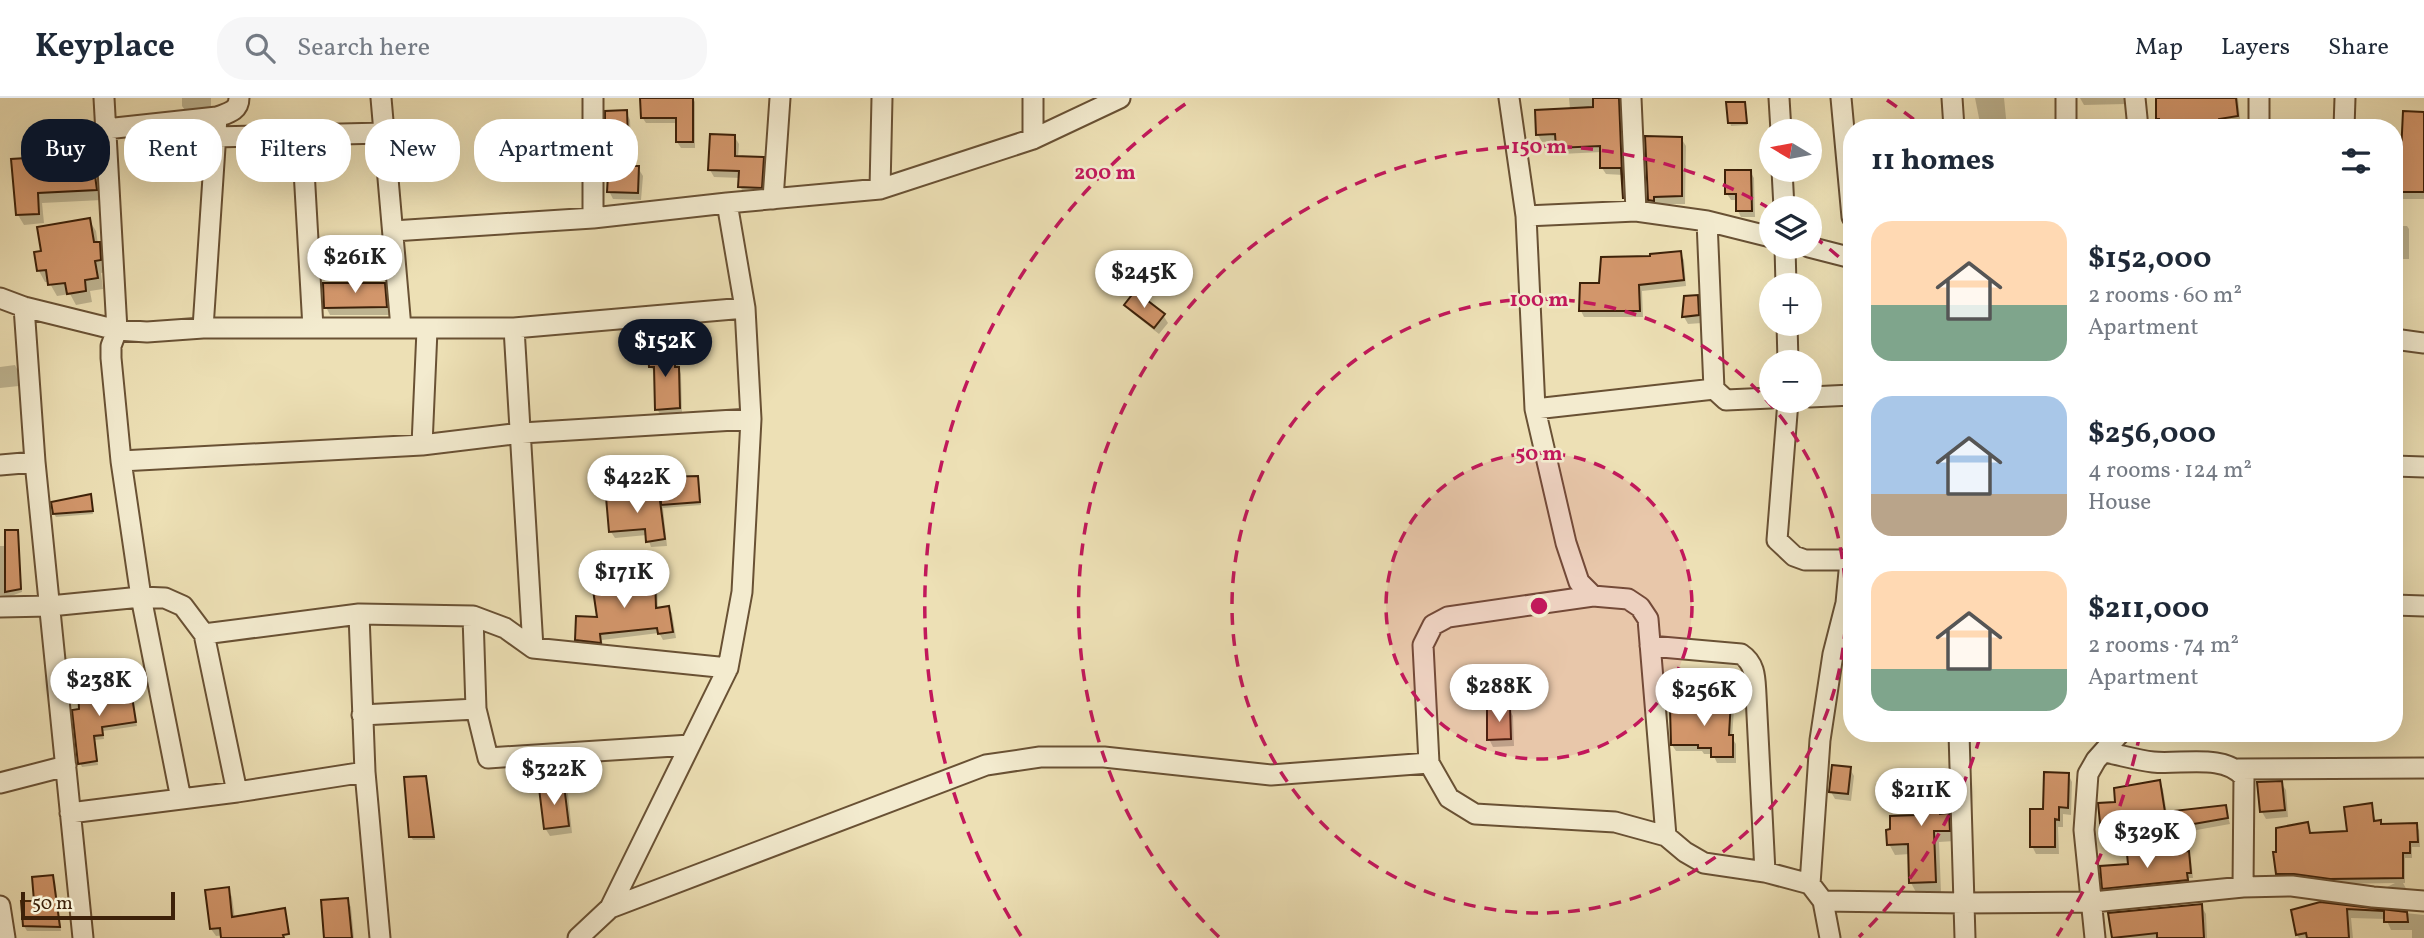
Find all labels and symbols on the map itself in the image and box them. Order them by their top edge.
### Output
north arrow [1759,119,1822,182]
text: 150 m [1511,133,1567,162]
text: 200 m [1074,159,1136,188]
pin: $261K [306,236,404,295]
pin: $245K [1095,250,1193,310]
text: 100 m [1509,286,1569,315]
pin: $152K [616,320,714,379]
text: 50 m [1515,440,1563,469]
pin: $422K [588,456,686,515]
pin: $171K [575,550,673,610]
centre of rings [1527,594,1551,618]
pin: $238K [50,658,148,718]
pin: $288K [1450,664,1548,724]
pin: $256K [1655,668,1753,728]
pin: $322K [505,748,603,807]
pin: $211K [1872,768,1970,828]
pin: $329K [2098,810,2196,870]
scale bar [21,889,175,921]

